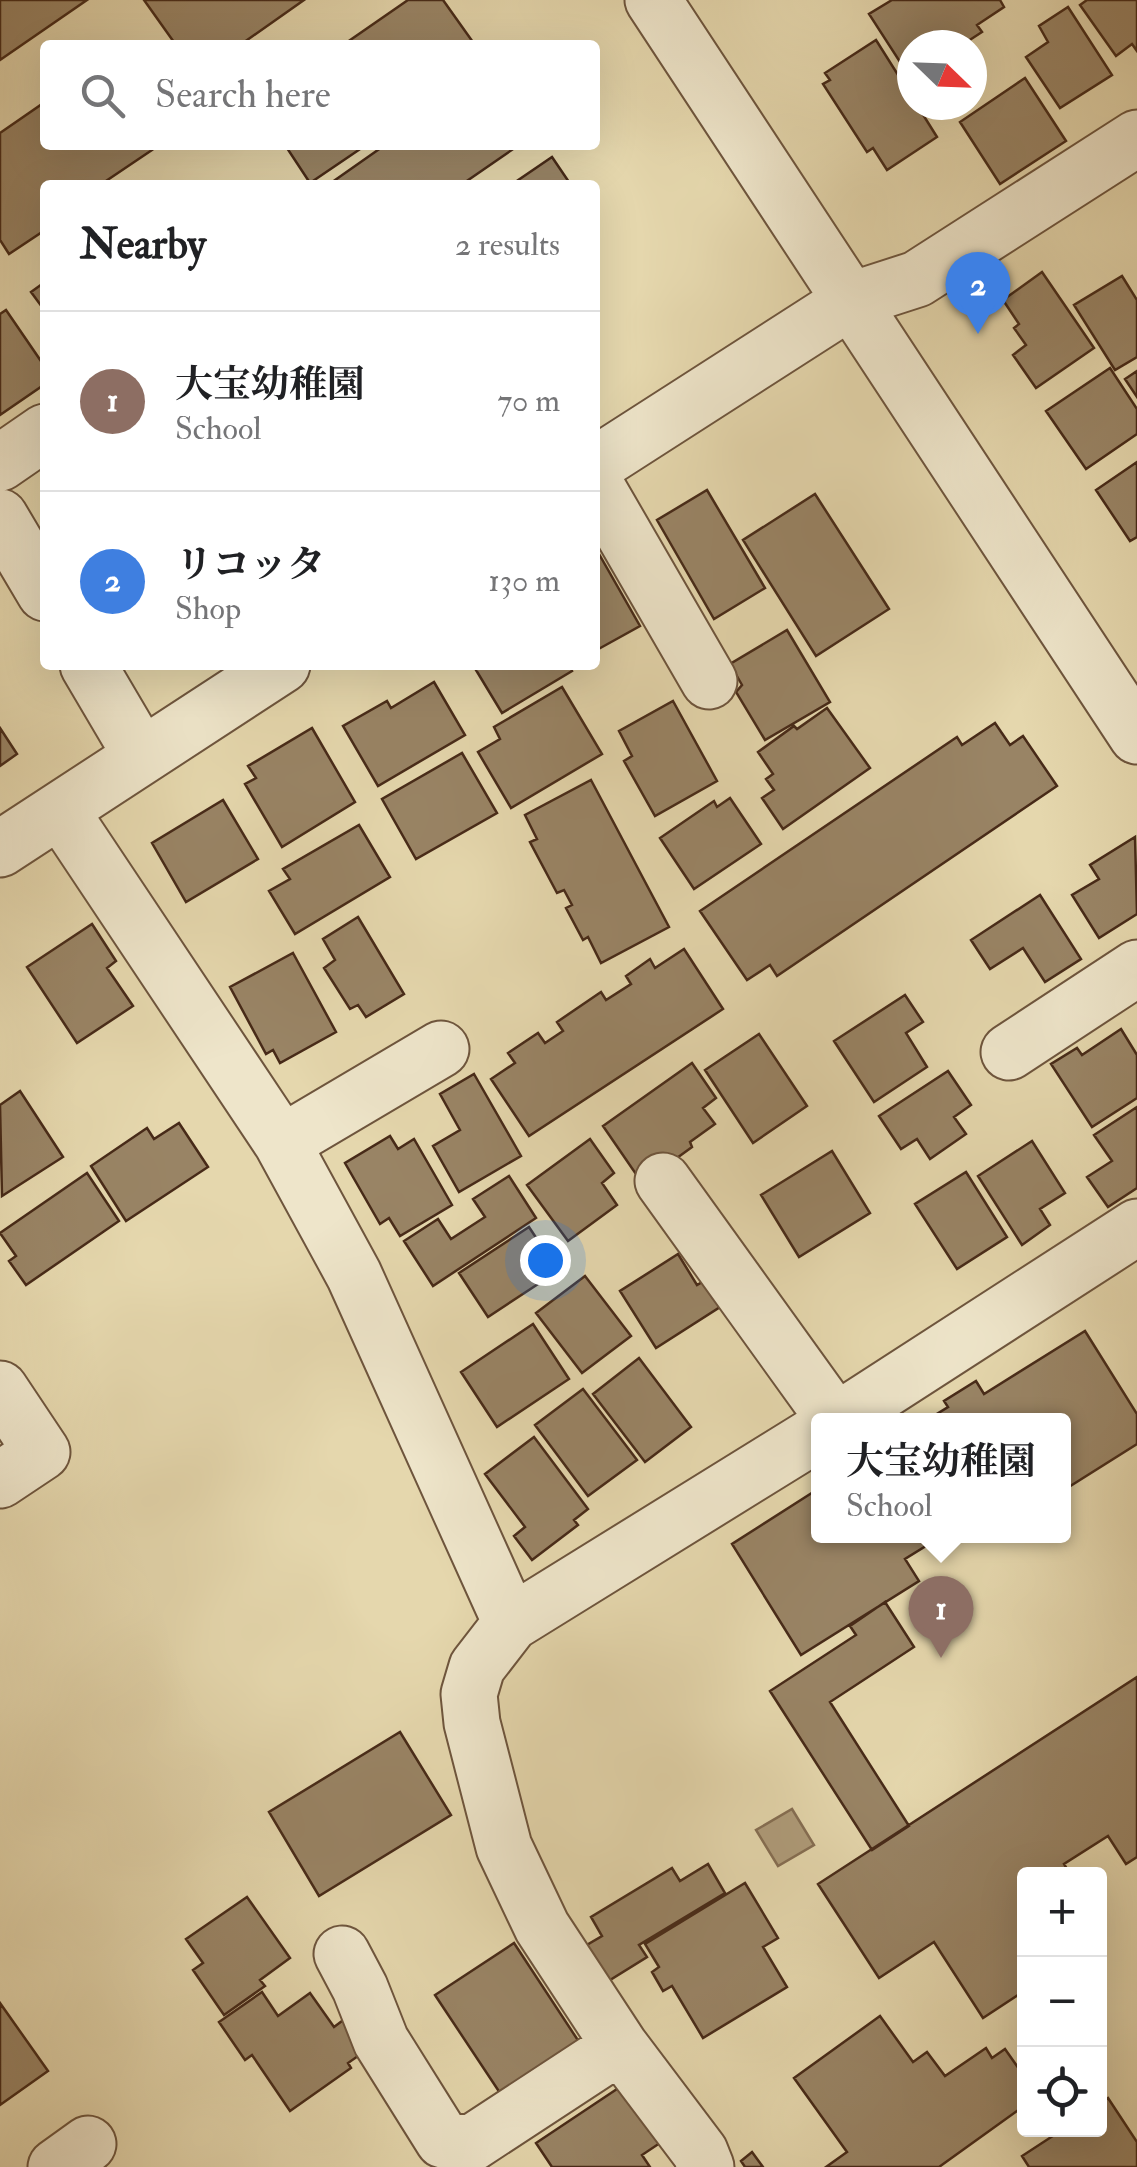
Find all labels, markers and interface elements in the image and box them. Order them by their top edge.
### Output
north arrow [897,30,987,120]
search box [40,40,600,150]
icon: search [75,68,130,123]
text: Search here [155,71,331,119]
text: Nearby [80,219,206,271]
text: 2 results [455,225,560,265]
pin: 2 [946,252,1010,334]
text: 大宝幼稚園 [175,361,365,409]
text: 1 [107,381,118,421]
text: 70 m [497,381,560,421]
text: School [175,409,261,449]
text: リコッタ [175,541,325,589]
text: 2 [104,561,121,601]
text: 130 m [488,561,560,601]
text: Shop [175,589,241,629]
your location [520,1235,571,1286]
popup [811,1413,1071,1543]
text: 大宝幼稚園 [846,1438,1036,1486]
text: School [846,1486,932,1526]
pin: 1 [908,1576,974,1658]
map controls [1017,1867,1107,2137]
button: + [1017,1867,1107,1957]
button: − [1017,1957,1107,2047]
button: locate [1017,2047,1107,2137]

